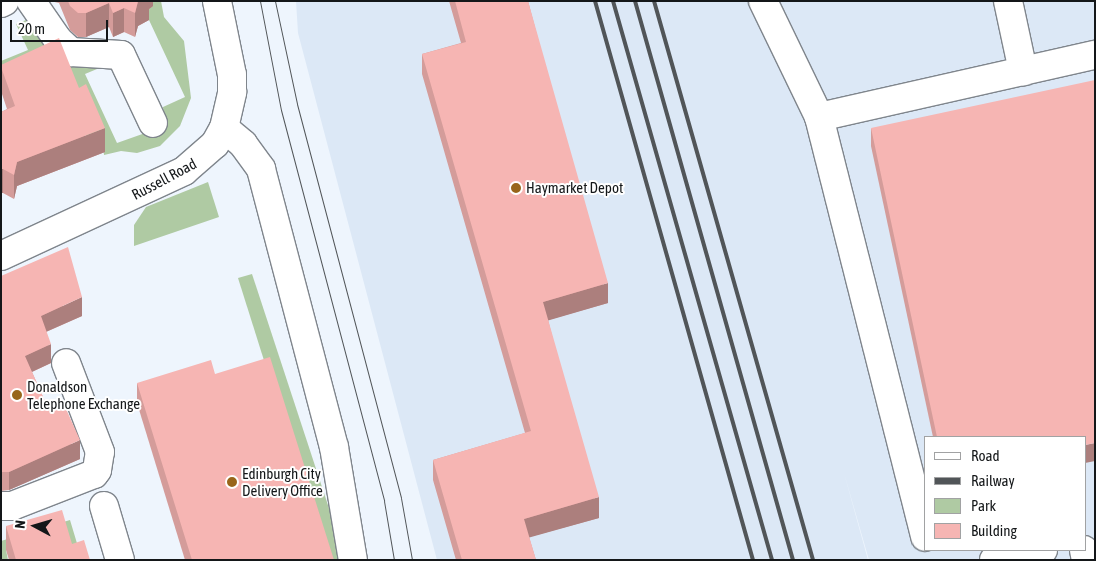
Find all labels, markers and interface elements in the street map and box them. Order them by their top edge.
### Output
scale bar [12,10,110,42]
text: 20 m [18,20,45,37]
street label: Russell Road [129,154,199,204]
place label: Haymarket Depot [526,179,623,197]
marker: Haymarket Depot [510,182,522,194]
place label: Donaldson Telephone Exchange [27,377,140,412]
marker: Donaldson Telephone Exchange [11,389,23,401]
legend [924,436,1086,551]
text: Road [971,447,1000,464]
place label: Edinburgh City Delivery Office [242,464,323,499]
text: Railway [971,472,1015,489]
marker: Edinburgh City Delivery Office [226,476,238,488]
text: Park [971,497,996,514]
north arrow [10,501,60,551]
text: N [12,519,28,529]
text: Building [971,522,1017,539]

